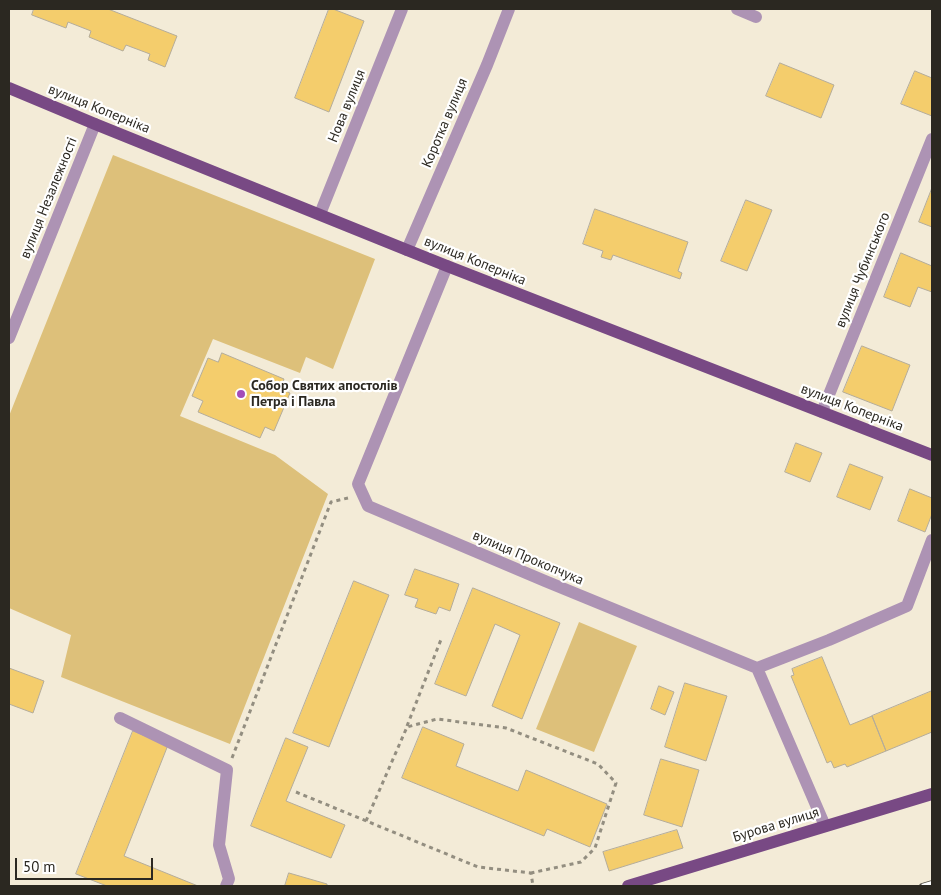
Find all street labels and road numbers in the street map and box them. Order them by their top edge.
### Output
street label: Нова вулиця [325,67,369,145]
street label: Коротка вулиця [419,76,471,170]
street label: вулиця Коперніка [46,81,152,137]
street label: вулиця Незалежності [17,135,81,261]
street label: вулиця Чубинського [832,210,894,330]
street label: вулиця Коперніка [422,233,528,289]
street label: вулиця Коперніка [798,381,906,435]
street label: вулиця Прокопчука [470,527,586,589]
street label: Бурова вулиця [731,804,821,846]

